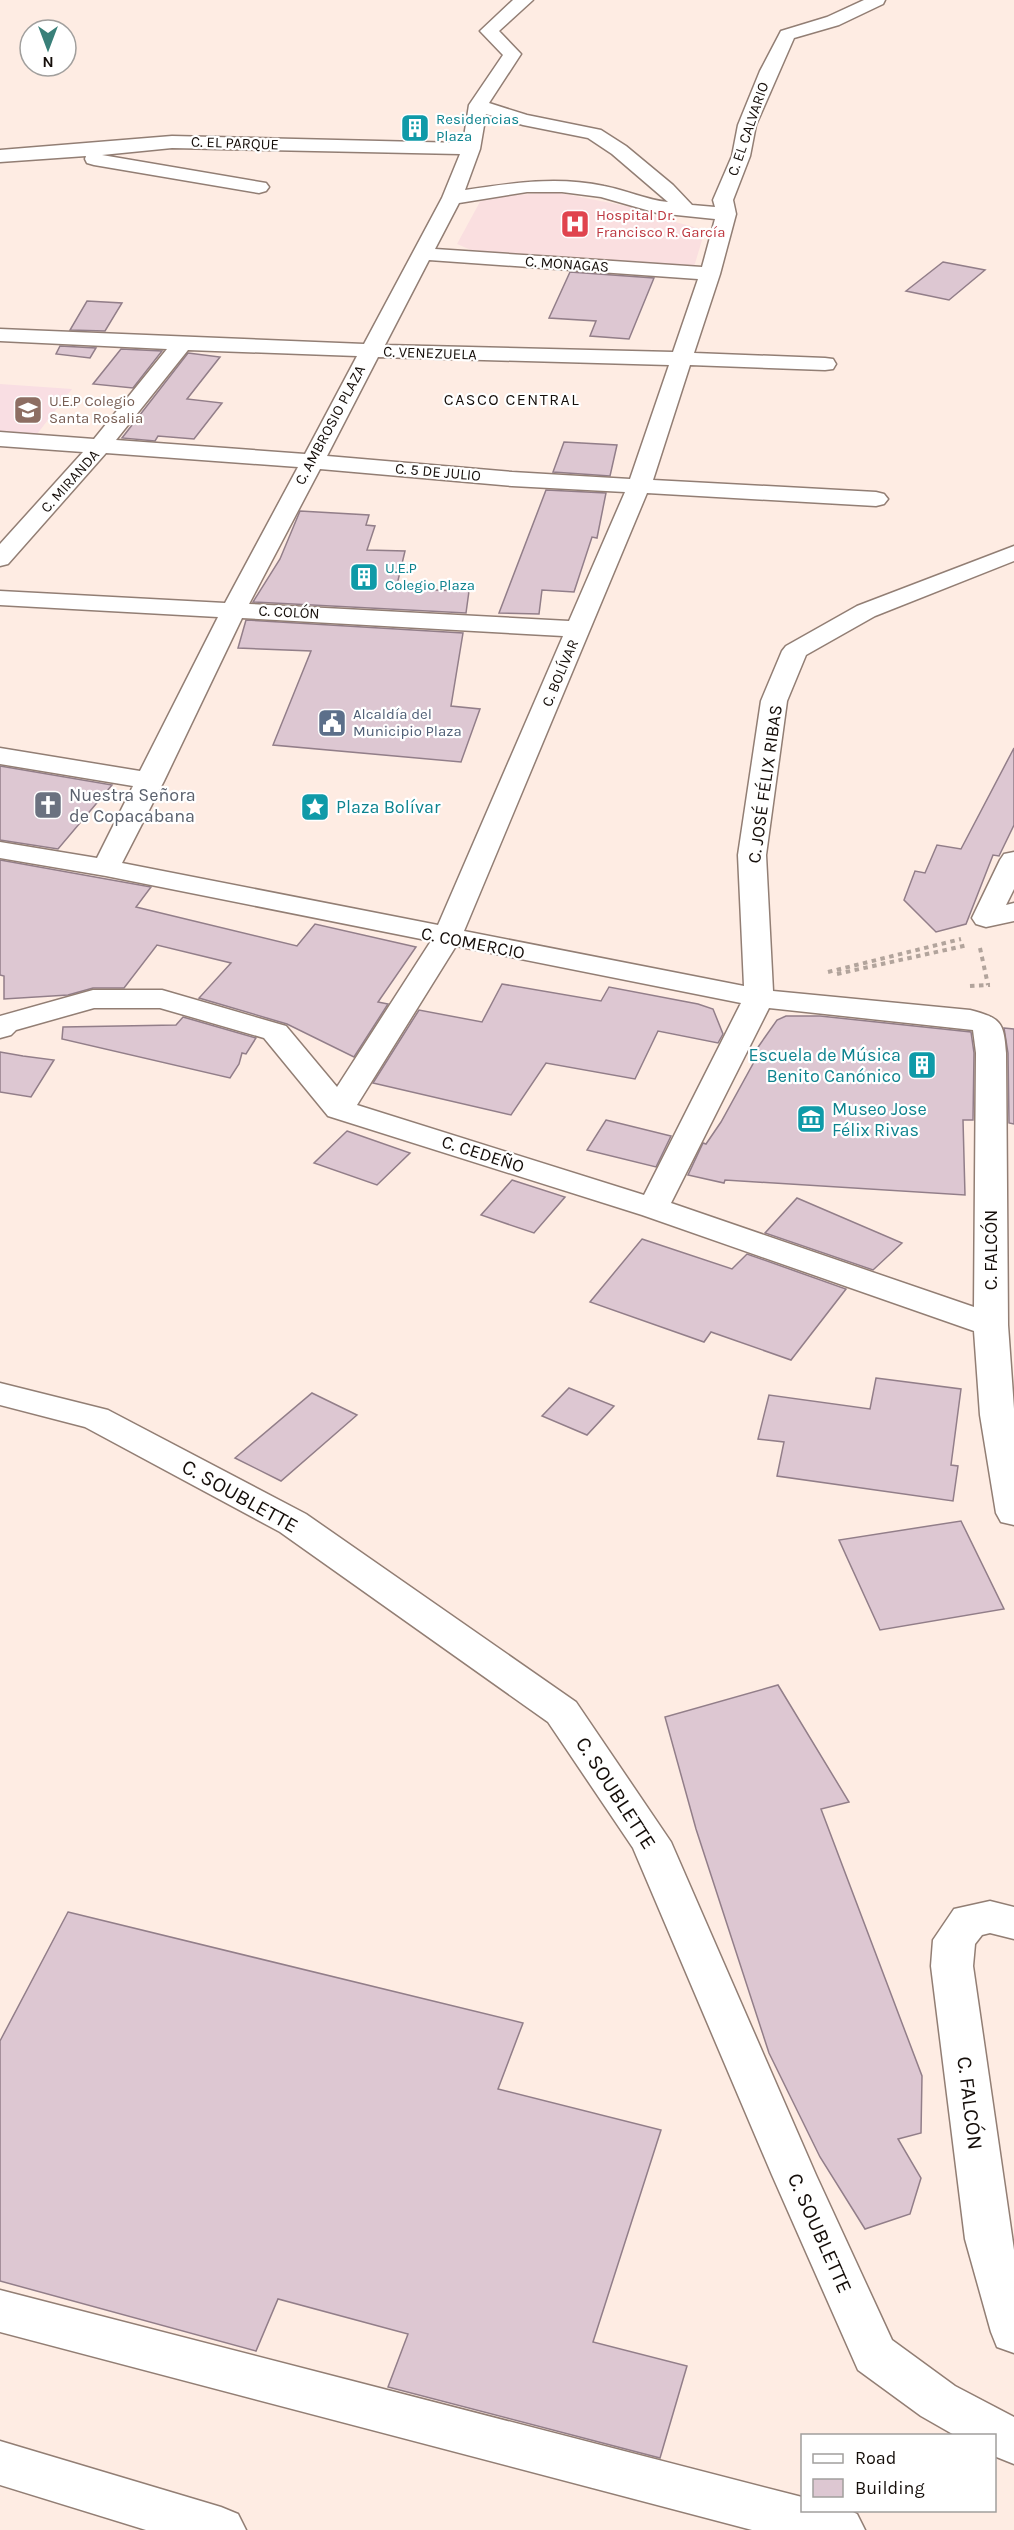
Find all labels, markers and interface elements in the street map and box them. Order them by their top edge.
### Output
north arrow [18,18,78,78]
text: N [42,53,54,72]
street label: C. EL CALVARIO [723,80,773,178]
place label: Residencias Plaza [436,110,519,145]
building icon: Residencias Plaza [399,112,431,144]
street label: C. EL PARQUE [191,132,279,154]
place label: Hospital Dr. Francisco R. García [596,206,725,241]
hospital icon: Hospital Dr. Francisco R. García [559,208,591,240]
street label: C. MONAGAS [524,252,610,276]
street label: C. VENEZUELA [383,342,478,364]
street label: C. AMBROSIO PLAZA [291,362,369,488]
district label: CASCO CENTRAL [444,390,580,409]
place label: U.E.P Colegio Santa Rosalia [49,392,143,427]
school or university icon: U.E.P Colegio Santa Rosalia [12,394,44,426]
street label: C. MIRANDA [37,445,103,516]
street label: C. 5 DE JULIO [394,459,482,485]
place label: U.E.P Colegio Plaza [385,559,475,594]
building icon: U.E.P Colegio Plaza [348,561,380,593]
street label: C. COLÓN [258,601,320,623]
street label: C. BOLÍVAR [538,637,582,709]
street label: C. JOSÉ FÉLIX RIBAS [742,703,787,865]
place label: Alcaldía del Municipio Plaza [353,705,462,740]
public building icon: Alcaldía del Municipio Plaza [316,707,348,739]
place label: Nuestra Señora de Copacabana [69,784,196,827]
church icon: Nuestra Señora de Copacabana [32,789,64,821]
place icon: Plaza Bolívar [299,791,331,823]
place label: Plaza Bolívar [336,796,441,818]
street label: C. COMERCIO [419,922,527,964]
place label: Escuela de Música Benito Canónico [748,1044,901,1087]
building icon: Escuela de Música Benito Canónico [906,1049,938,1081]
place label: Museo Jose Félix Rivas [832,1098,927,1141]
museum icon: Museo Jose Félix Rivas [795,1103,827,1135]
street label: C. CEDEÑO [439,1130,527,1178]
street label: C. FALCÓN [979,1210,1002,1290]
street label: C. SOUBLETTE [178,1454,302,1538]
street label: C. SOUBLETTE [571,1732,661,1854]
street label: C. FALCÓN [952,2055,988,2151]
street label: C. SOUBLETTE [783,2169,857,2297]
legend [801,2434,996,2512]
text: Road [855,2447,896,2469]
text: Building [855,2477,925,2499]

